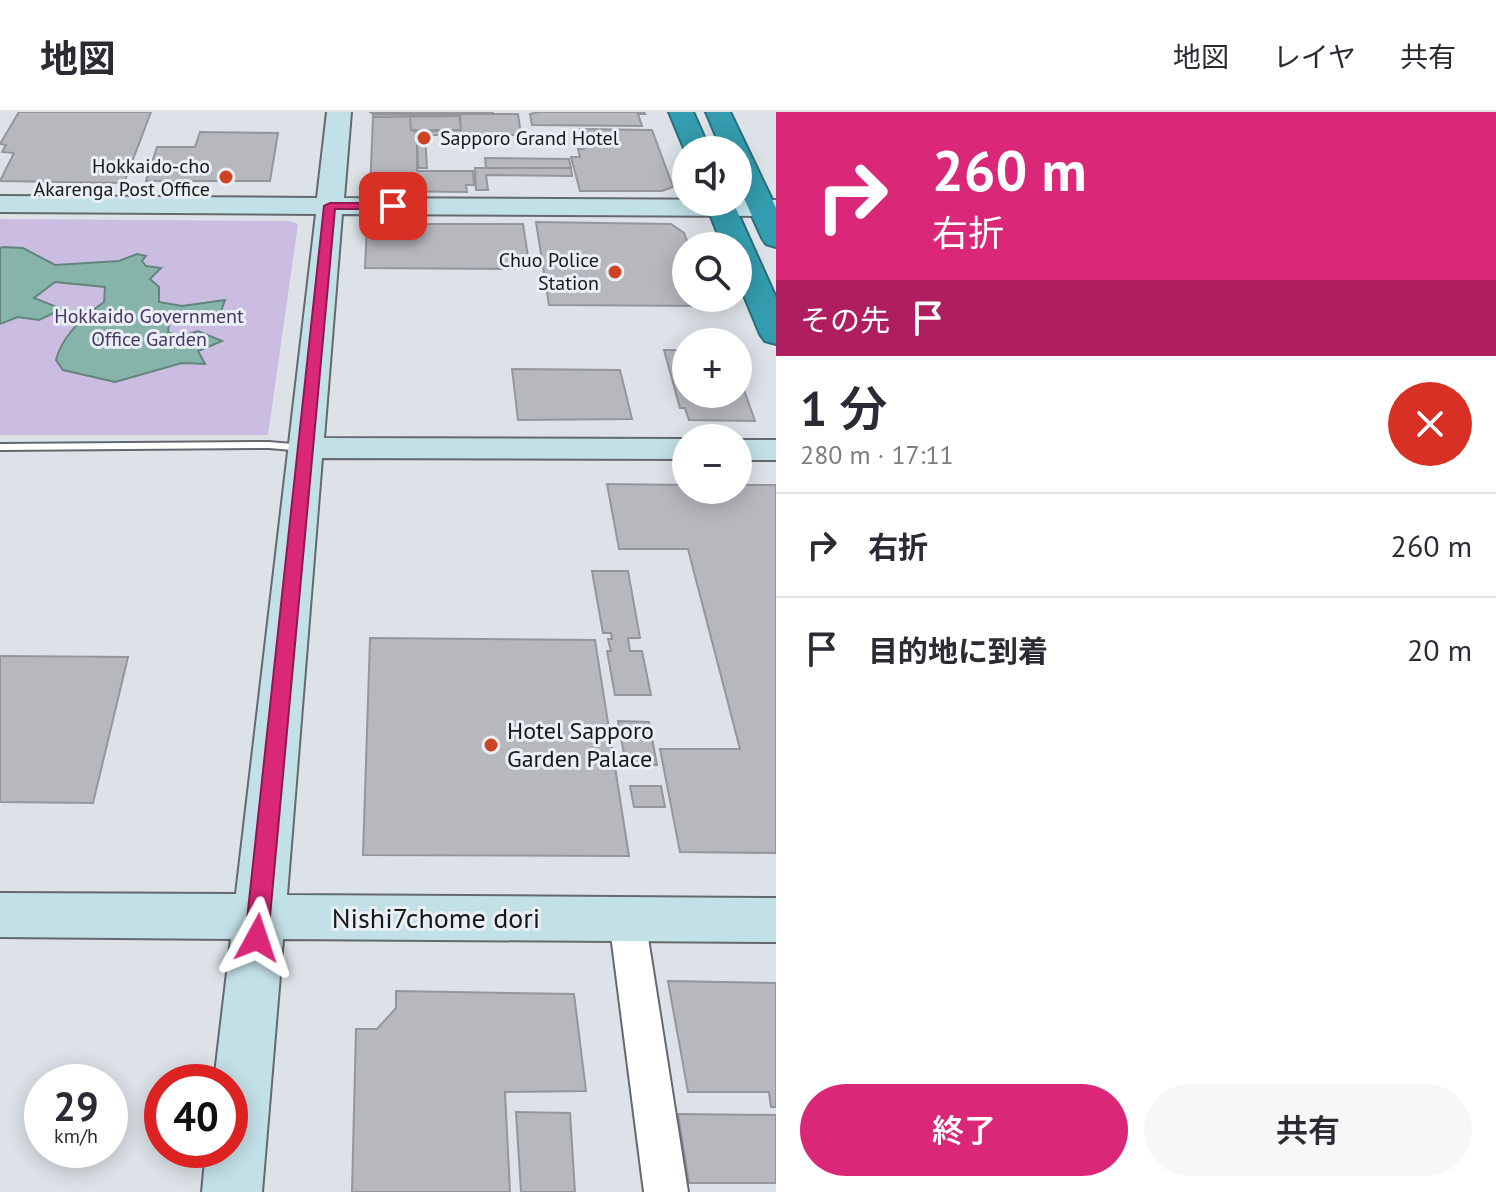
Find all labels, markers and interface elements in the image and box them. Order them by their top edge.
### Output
text: 地図 [40,33,116,82]
text: 地図 [1173,38,1229,75]
text: レイヤ [1273,38,1356,75]
text: 共有 [1400,38,1456,75]
place label: Sapporo Grand Hotel [440,125,619,151]
marker: Sapporo Grand Hotel [415,129,433,147]
text: 260 m [932,134,1087,206]
map controls [672,136,752,504]
button: sound [672,136,752,216]
icon: right [800,144,904,248]
place label: Hokkaido-cho Akarenga Post Office [34,153,210,202]
marker: Hokkaido-cho Akarenga Post Office [217,168,235,186]
pin [359,172,427,240]
icon: arrive [371,184,415,228]
text: 右折 [932,209,1004,256]
button: search [672,232,752,312]
place label: Chuo Police Station [499,247,599,296]
marker: Chuo Police Station [606,263,624,281]
icon: arrive [906,296,950,340]
text: その先 [800,300,890,339]
park label: Hokkaido Government Office Garden [54,303,244,352]
button: + [672,328,752,408]
text: 1 分 [800,377,887,439]
button: close [1388,382,1472,466]
button: − [672,424,752,504]
text: 280 m · 17:11 [800,438,954,471]
icon: right [800,523,844,567]
text: 260 m [1391,526,1472,565]
text: 右折 [868,527,928,566]
icon: arrive [800,627,844,671]
text: 20 m [1407,630,1472,669]
text: 目的地に到着 [868,631,1048,670]
place label: Hotel Sapporo Garden Palace [507,715,654,774]
marker: Hotel Sapporo Garden Palace [482,736,500,754]
position arrow [215,896,299,980]
street label: Nishi7chome dori [332,899,540,936]
speed limit sign: 40 [144,1064,248,1168]
text: 29 [53,1080,99,1132]
button: 終了 [800,1084,1128,1176]
button: 共有 [1144,1084,1472,1176]
text: km/h [54,1123,98,1149]

